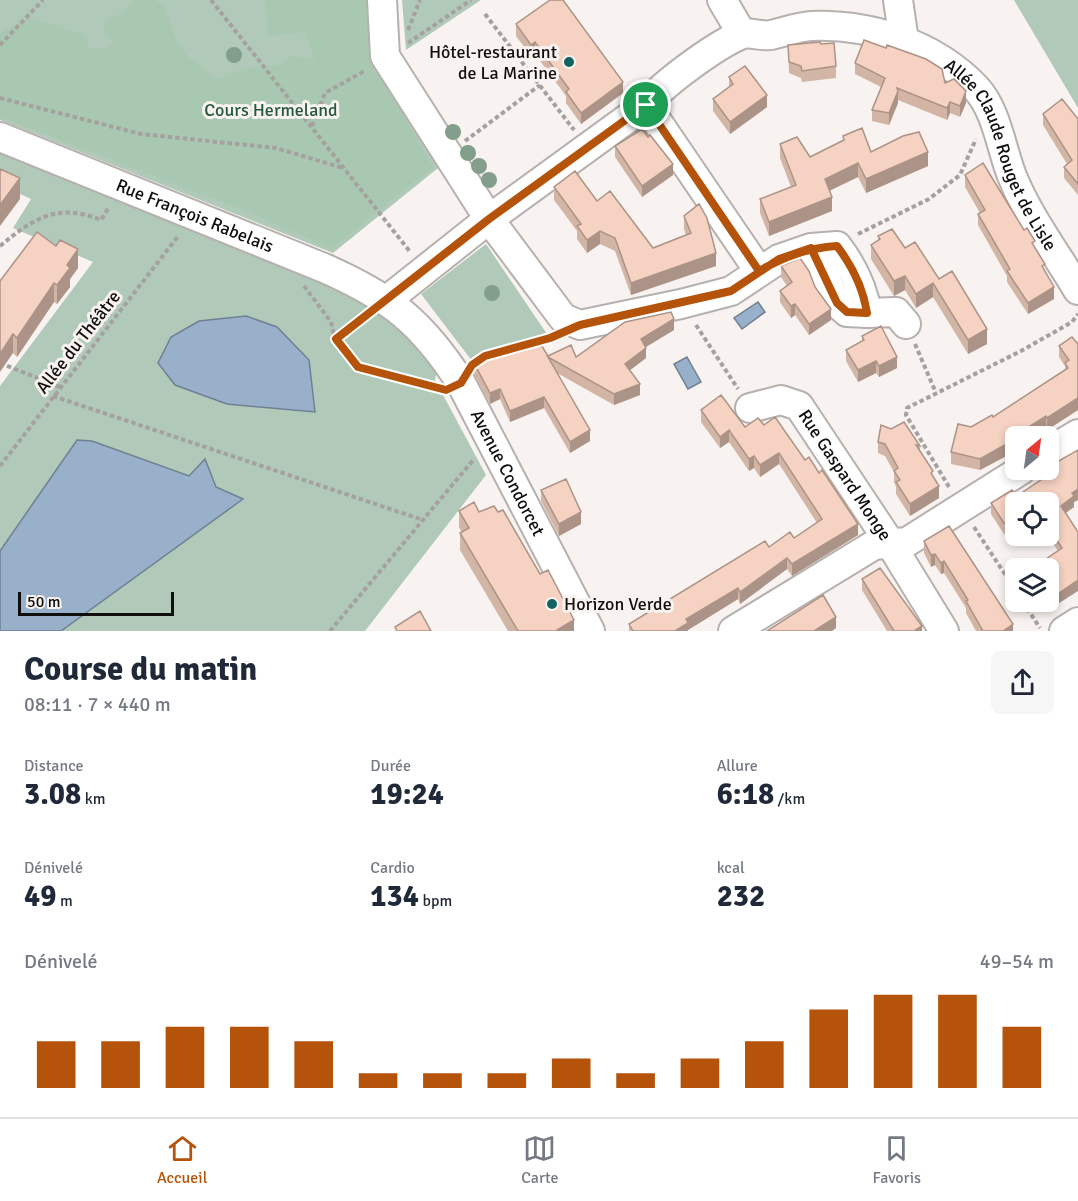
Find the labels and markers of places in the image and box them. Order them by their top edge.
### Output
place label: Hôtel-restaurant de La Marine [429,41,557,84]
marker: Hôtel-restaurant de La Marine [562,55,576,69]
pin [620,79,671,130]
place label: Horizon Verde [564,593,672,615]
marker: Horizon Verde [545,597,559,611]

